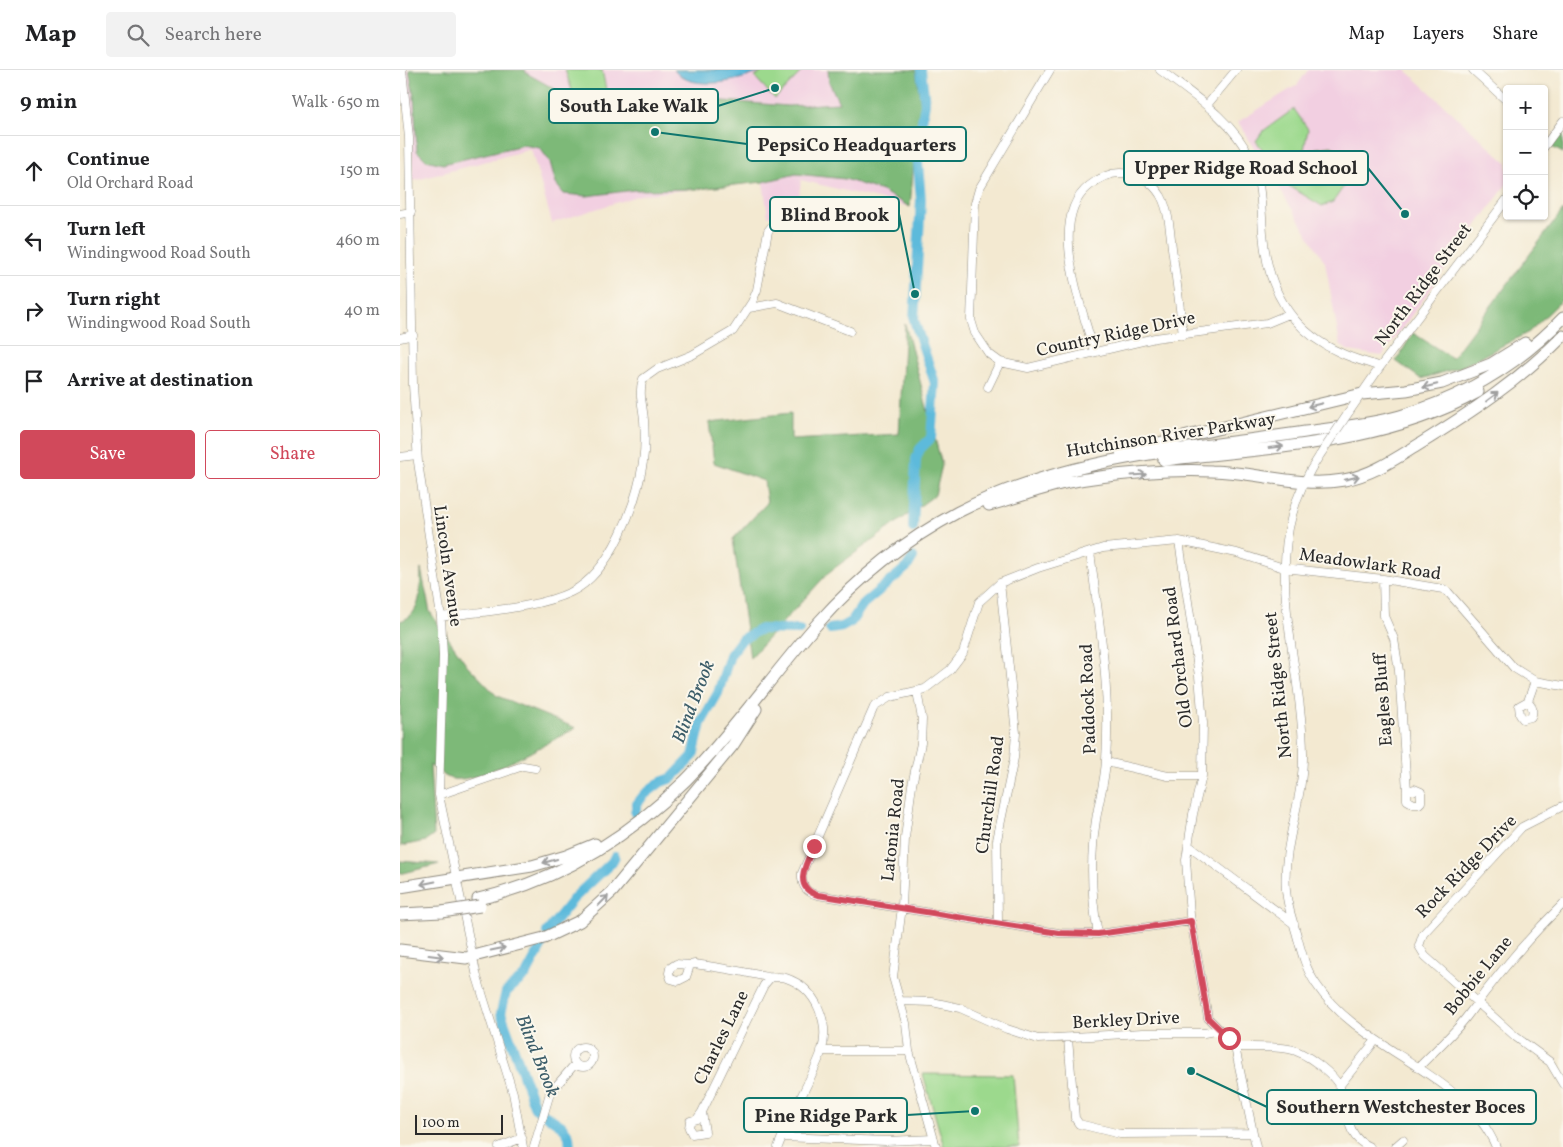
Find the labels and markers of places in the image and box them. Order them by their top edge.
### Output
callout: South Lake Walk [549,89,718,123]
callout: PepsiCo Headquarters [747,127,966,161]
callout: Upper Ridge Road School [1124,151,1368,185]
callout: Blind Brook [770,197,899,231]
callout: Southern Westchester Boces [1267,1090,1536,1124]
callout: Pine Ridge Park [744,1098,907,1132]

